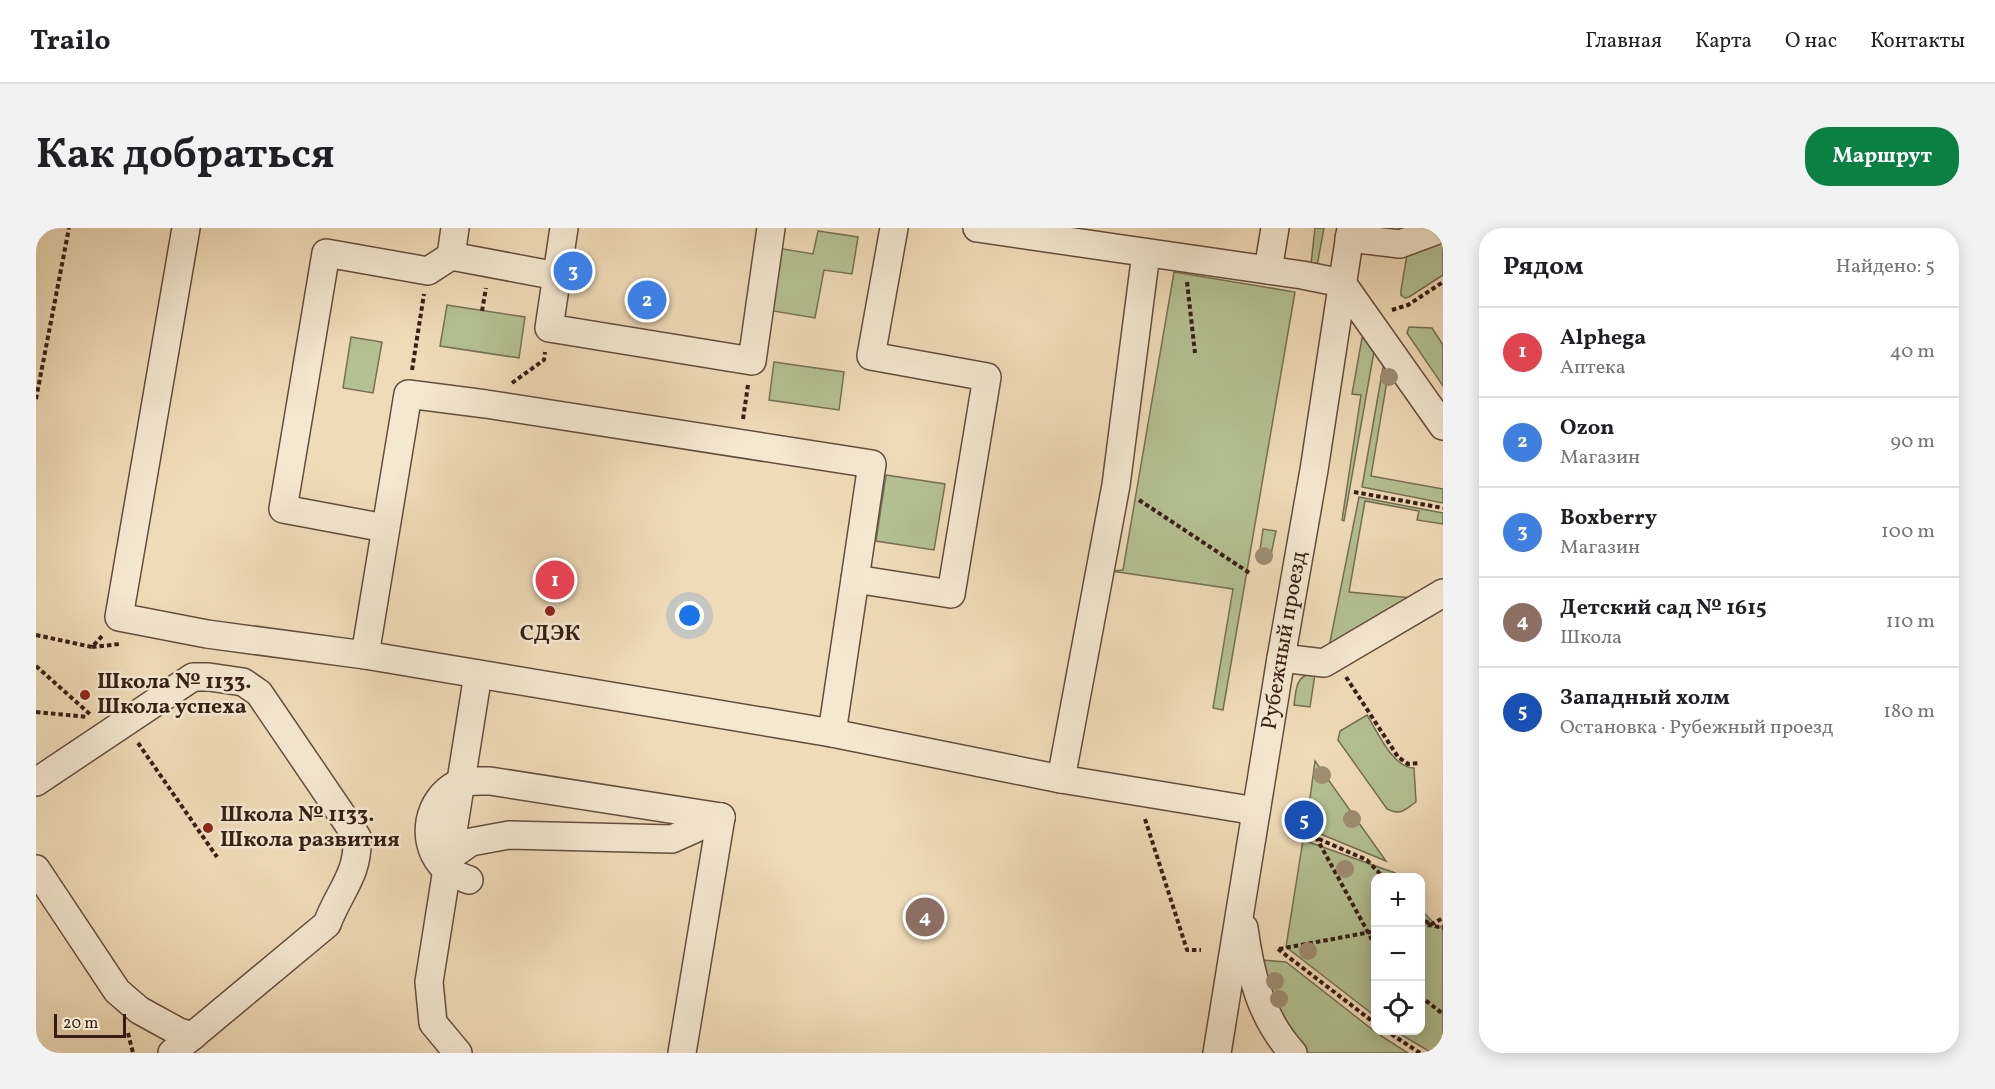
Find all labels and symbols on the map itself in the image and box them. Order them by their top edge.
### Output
pin: 3 [554,248,592,294]
pin: 2 [628,278,666,322]
street label: Рубежный проезд [1254,548,1315,732]
pin: 1 [536,558,574,602]
your location [675,601,704,630]
marker: СДЭК [543,604,557,618]
place label: СДЭК [520,619,580,650]
place label: Школа № 1133. Школа успеха [97,667,251,723]
marker: Школа № 1133. Школа успеха [78,688,92,702]
pin: 5 [1284,798,1324,842]
place label: Школа № 1133. Школа развития [220,800,400,856]
marker: Школа № 1133. Школа развития [201,821,215,835]
pin: 4 [906,894,944,940]
scale bar [54,1011,126,1038]

